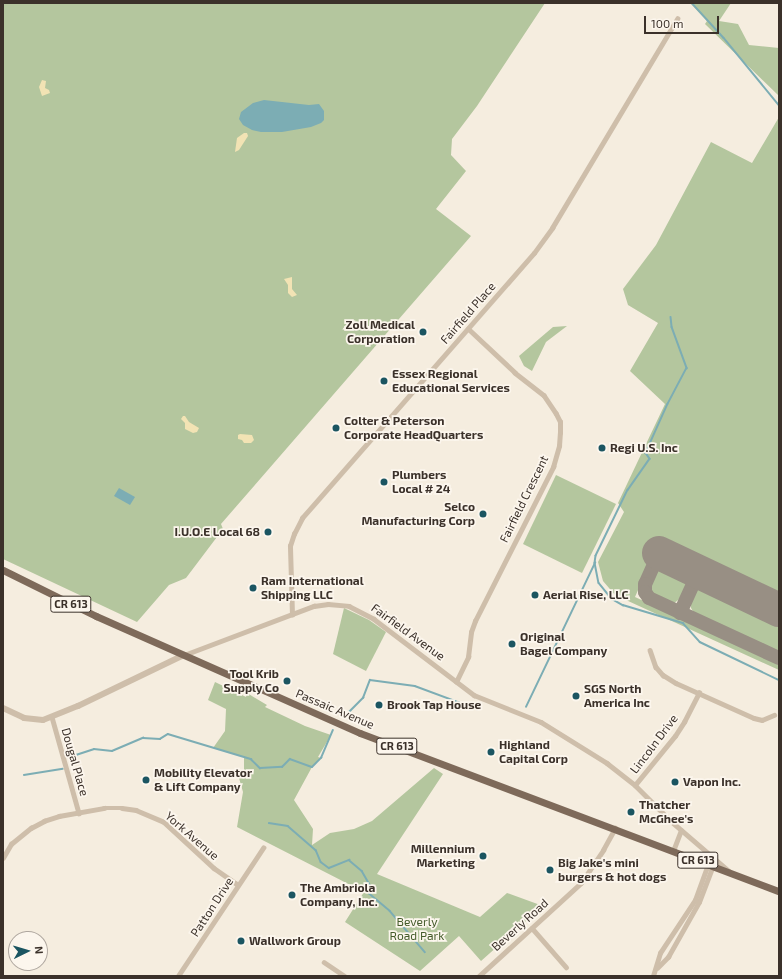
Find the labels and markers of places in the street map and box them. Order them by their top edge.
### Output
place label: Zoll Medical Corporation [345,318,415,346]
marker: Zoll Medical Corporation [418,327,428,337]
place label: Essex Regional Educational Services [392,367,510,395]
marker: Essex Regional Educational Services [379,376,389,386]
place label: Colter & Peterson Corporate HeadQuarters [344,414,483,442]
marker: Colter & Peterson Corporate HeadQuarters [331,423,341,433]
place label: Regi U.S. Inc [610,441,678,455]
marker: Regi U.S. Inc [597,443,607,453]
place label: Plumbers Local # 24 [392,468,451,496]
marker: Plumbers Local # 24 [379,477,389,487]
place label: Selco Manufacturing Corp [361,500,475,528]
marker: Selco Manufacturing Corp [478,509,488,519]
place label: I.U.O.E Local 68 [174,525,260,539]
marker: I.U.O.E Local 68 [263,527,273,537]
place label: Ram International Shipping LLC [261,574,364,602]
marker: Ram International Shipping LLC [248,583,258,593]
place label: Aerial Rise, LLC [543,588,629,602]
marker: Aerial Rise, LLC [530,590,540,600]
place label: Original Bagel Company [520,630,607,658]
marker: Original Bagel Company [507,639,517,649]
place label: Tool Krib Supply Co [223,667,279,695]
marker: Tool Krib Supply Co [282,676,292,686]
place label: SGS North America Inc [584,682,650,710]
marker: SGS North America Inc [571,691,581,701]
place label: Brook Tap House [387,698,482,712]
marker: Brook Tap House [374,700,384,710]
place label: Highland Capital Corp [499,738,568,766]
marker: Highland Capital Corp [486,747,496,757]
place label: Mobility Elevator & Lift Company [154,766,252,794]
marker: Mobility Elevator & Lift Company [141,775,151,785]
place label: Vapon Inc. [683,775,741,789]
marker: Vapon Inc. [670,777,680,787]
place label: Thatcher McGhee's [639,798,693,826]
marker: Thatcher McGhee's [626,807,636,817]
place label: Millennium Marketing [411,842,475,870]
marker: Millennium Marketing [478,851,488,861]
place label: Big Jake's mini burgers & hot dogs [558,856,666,884]
marker: Big Jake's mini burgers & hot dogs [545,865,555,875]
place label: The Ambriola Company, Inc. [300,881,378,909]
marker: The Ambriola Company, Inc. [287,890,297,900]
place label: Wallwork Group [249,934,341,948]
marker: Wallwork Group [236,936,246,946]

